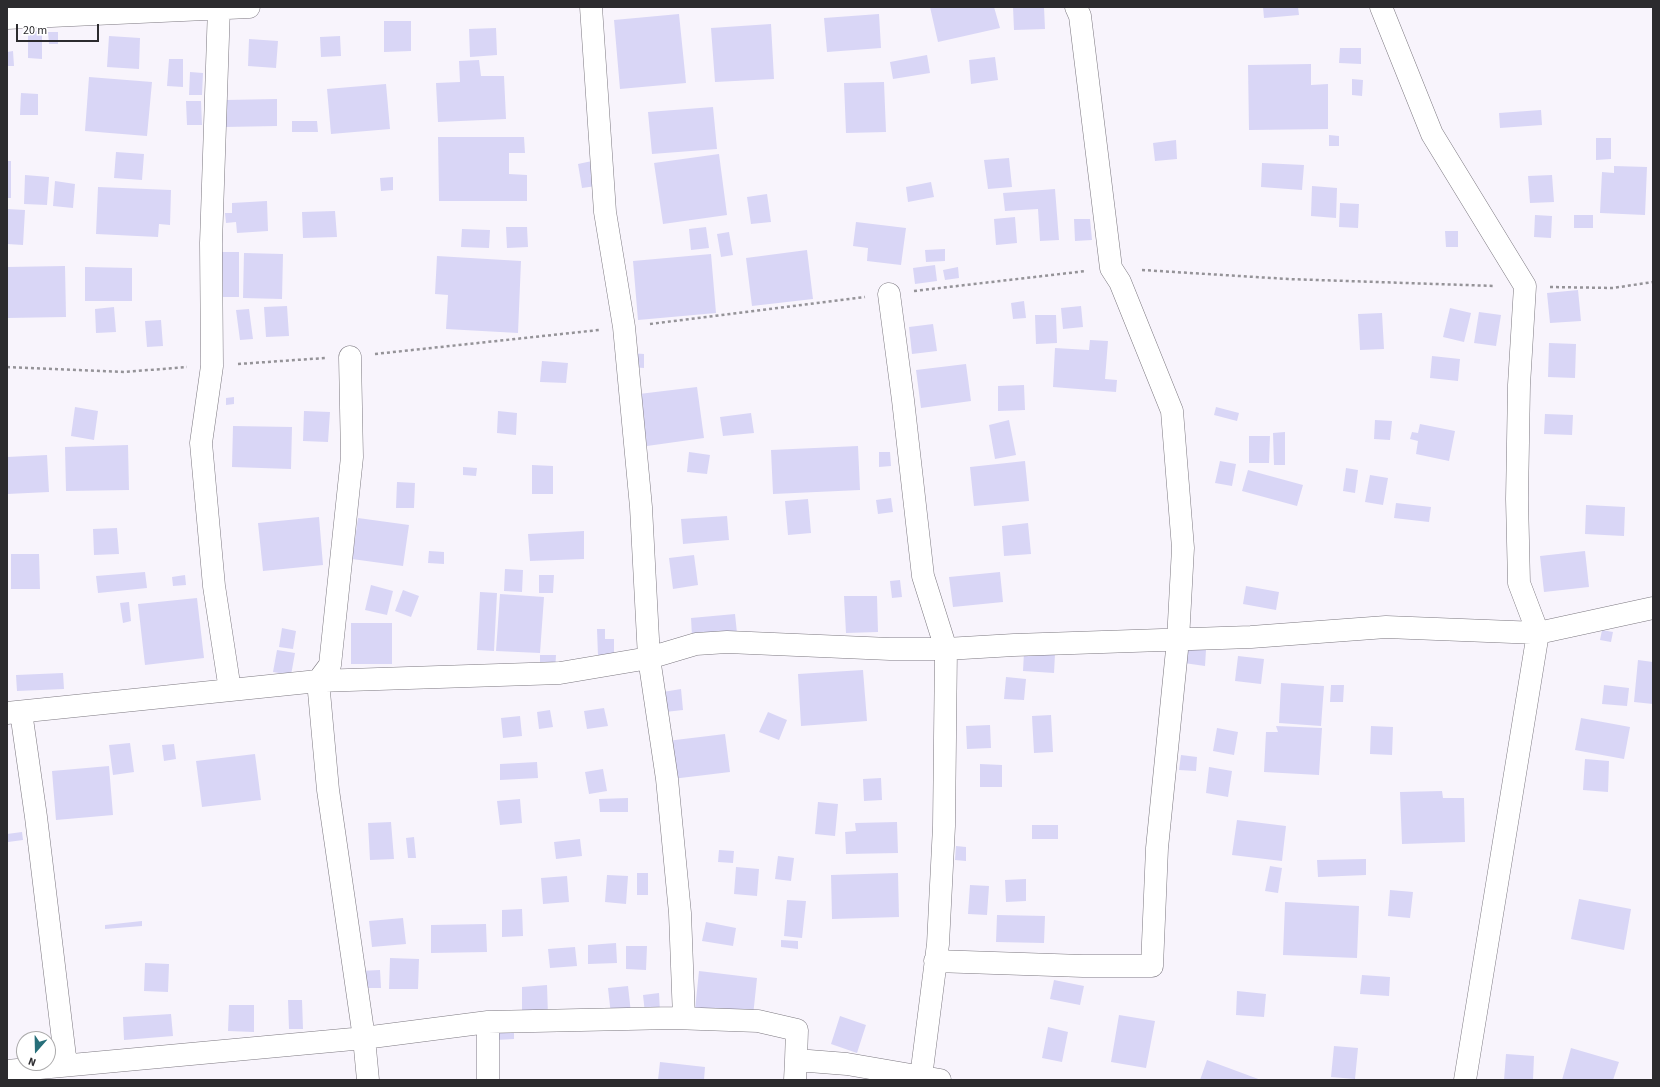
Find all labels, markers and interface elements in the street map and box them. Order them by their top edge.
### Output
scale bar [18,16,101,42]
text: 20 m [23,22,47,39]
north arrow [16,1031,56,1071]
text: N [26,1054,38,1070]

